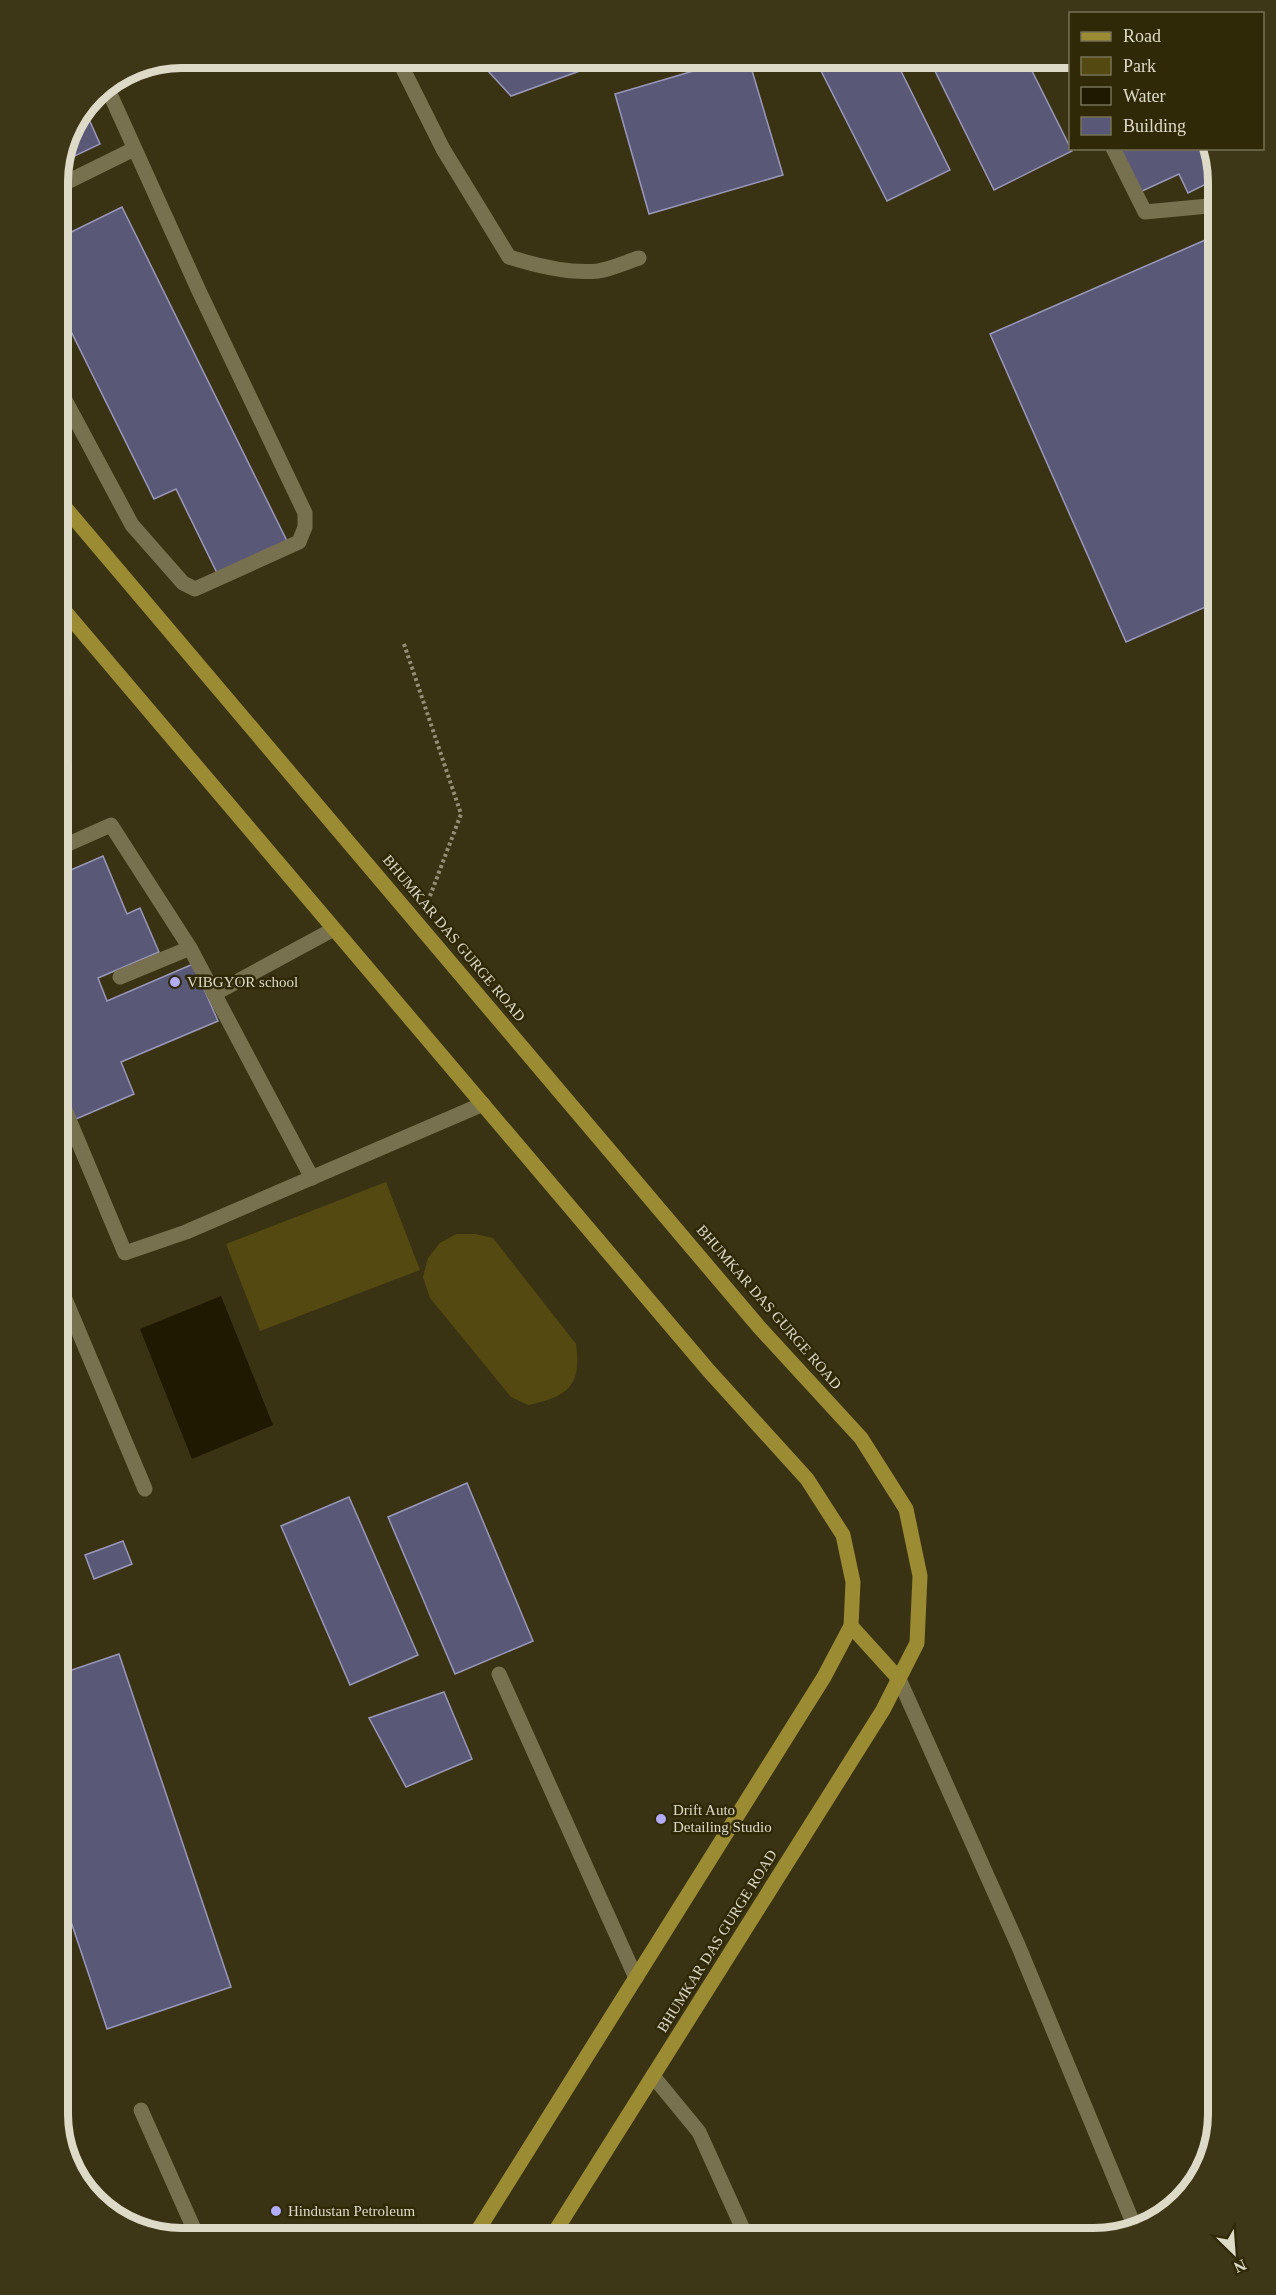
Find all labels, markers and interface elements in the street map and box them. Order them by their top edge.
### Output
legend [1069,12,1264,150]
text: Road [1123,26,1161,46]
text: Park [1123,56,1156,76]
text: Water [1123,86,1166,106]
text: Building [1123,116,1186,136]
street label: BHUMKAR DAS GURGE ROAD [380,852,528,1025]
place label: VIBGYOR school [187,974,298,990]
marker: VIBGYOR school [168,975,182,989]
street label: BHUMKAR DAS GURGE ROAD [693,1222,845,1392]
place label: Drift Auto Detailing Studio [673,1802,772,1835]
marker: Drift Auto Detailing Studio [654,1812,668,1826]
street label: BHUMKAR DAS GURGE ROAD [654,1847,780,2035]
place label: Hindustan Petroleum [288,2203,415,2219]
marker: Hindustan Petroleum [269,2204,283,2218]
north arrow [1204,2223,1264,2283]
text: N [1231,2256,1249,2276]

